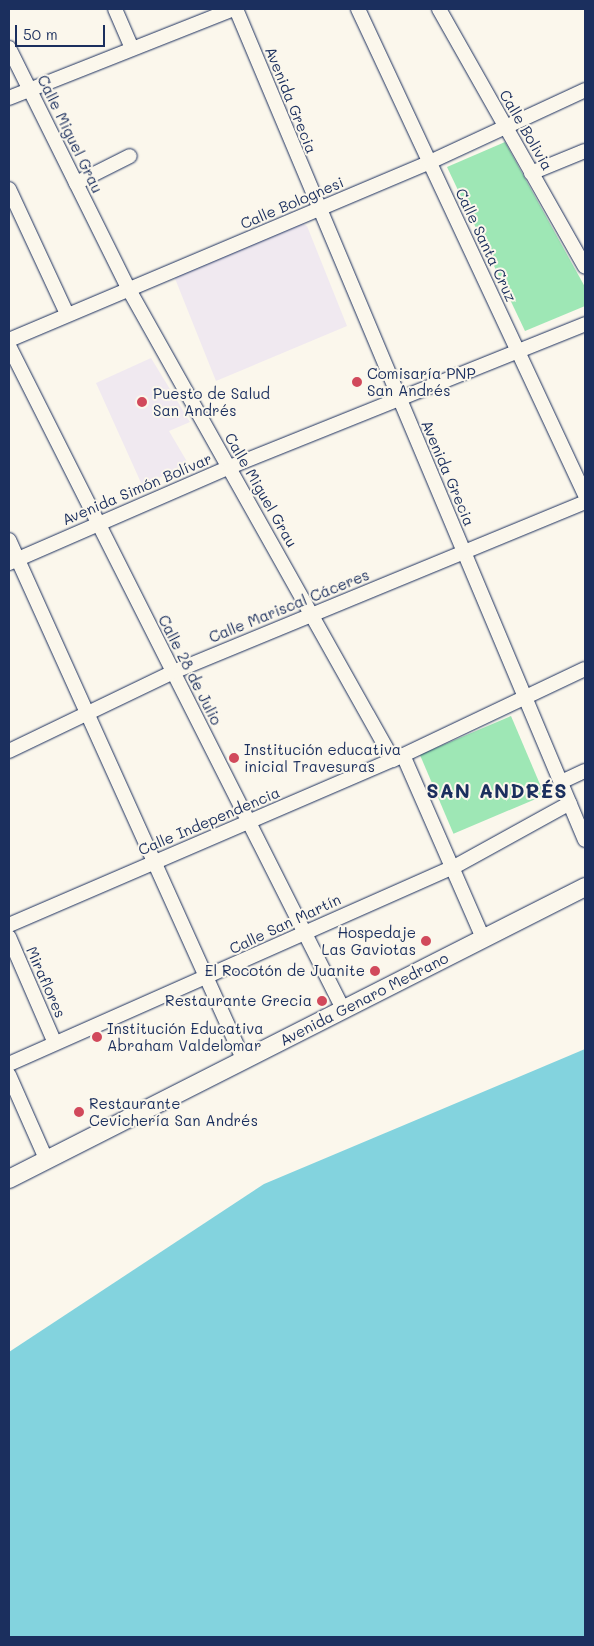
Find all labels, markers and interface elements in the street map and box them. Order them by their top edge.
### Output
scale bar [18,15,108,47]
text: 50 m [23,24,58,44]
street label: Avenida Grecia [261,44,321,156]
street label: Calle Miguel Grau [34,72,106,196]
street label: Calle Bolivia [496,86,556,174]
street label: Calle Bolognesi [238,173,346,233]
street label: Calle Santa Cruz [452,185,520,305]
place label: Comisaría PNP San Andrés [367,364,476,399]
marker: Comisaría PNP San Andrés [351,376,363,388]
place label: Puesto de Salud San Andrés [153,384,270,419]
marker: Puesto de Salud San Andrés [135,395,149,409]
street label: Avenida Grecia [418,417,478,529]
street label: Calle Miguel Grau [221,430,301,550]
street label: Avenida Simón Bolívar [59,449,215,529]
street label: Calle Mariscal Cáceres [206,566,372,646]
street label: Calle 28 de Julio [154,612,226,728]
place label: Institución educativa inicial Travesuras [244,740,401,775]
marker: Institución educativa inicial Travesuras [228,752,240,764]
district label: SAN ANDRÉS [425,778,569,802]
street label: Calle Independencia [135,783,283,859]
street label: Calle San Martín [226,890,344,958]
place label: Hospedaje Las Gaviotas [322,923,416,958]
marker: Hospedaje Las Gaviotas [420,935,432,947]
street label: Miraflores [22,944,70,1020]
street label: Avenida Genaro Medrano [277,949,451,1049]
place label: El Rocotón de Juanite [205,962,365,980]
marker: El Rocotón de Juanite [369,965,381,977]
place label: Restaurante Grecia [165,992,312,1010]
marker: Restaurante Grecia [316,995,328,1007]
place label: Institución Educativa Abraham Valdelomar [107,1019,264,1054]
marker: Institución Educativa Abraham Valdelomar [91,1031,103,1043]
place label: Restaurante Cevichería San Andrés [89,1094,258,1129]
marker: Restaurante Cevichería San Andrés [73,1106,85,1118]

